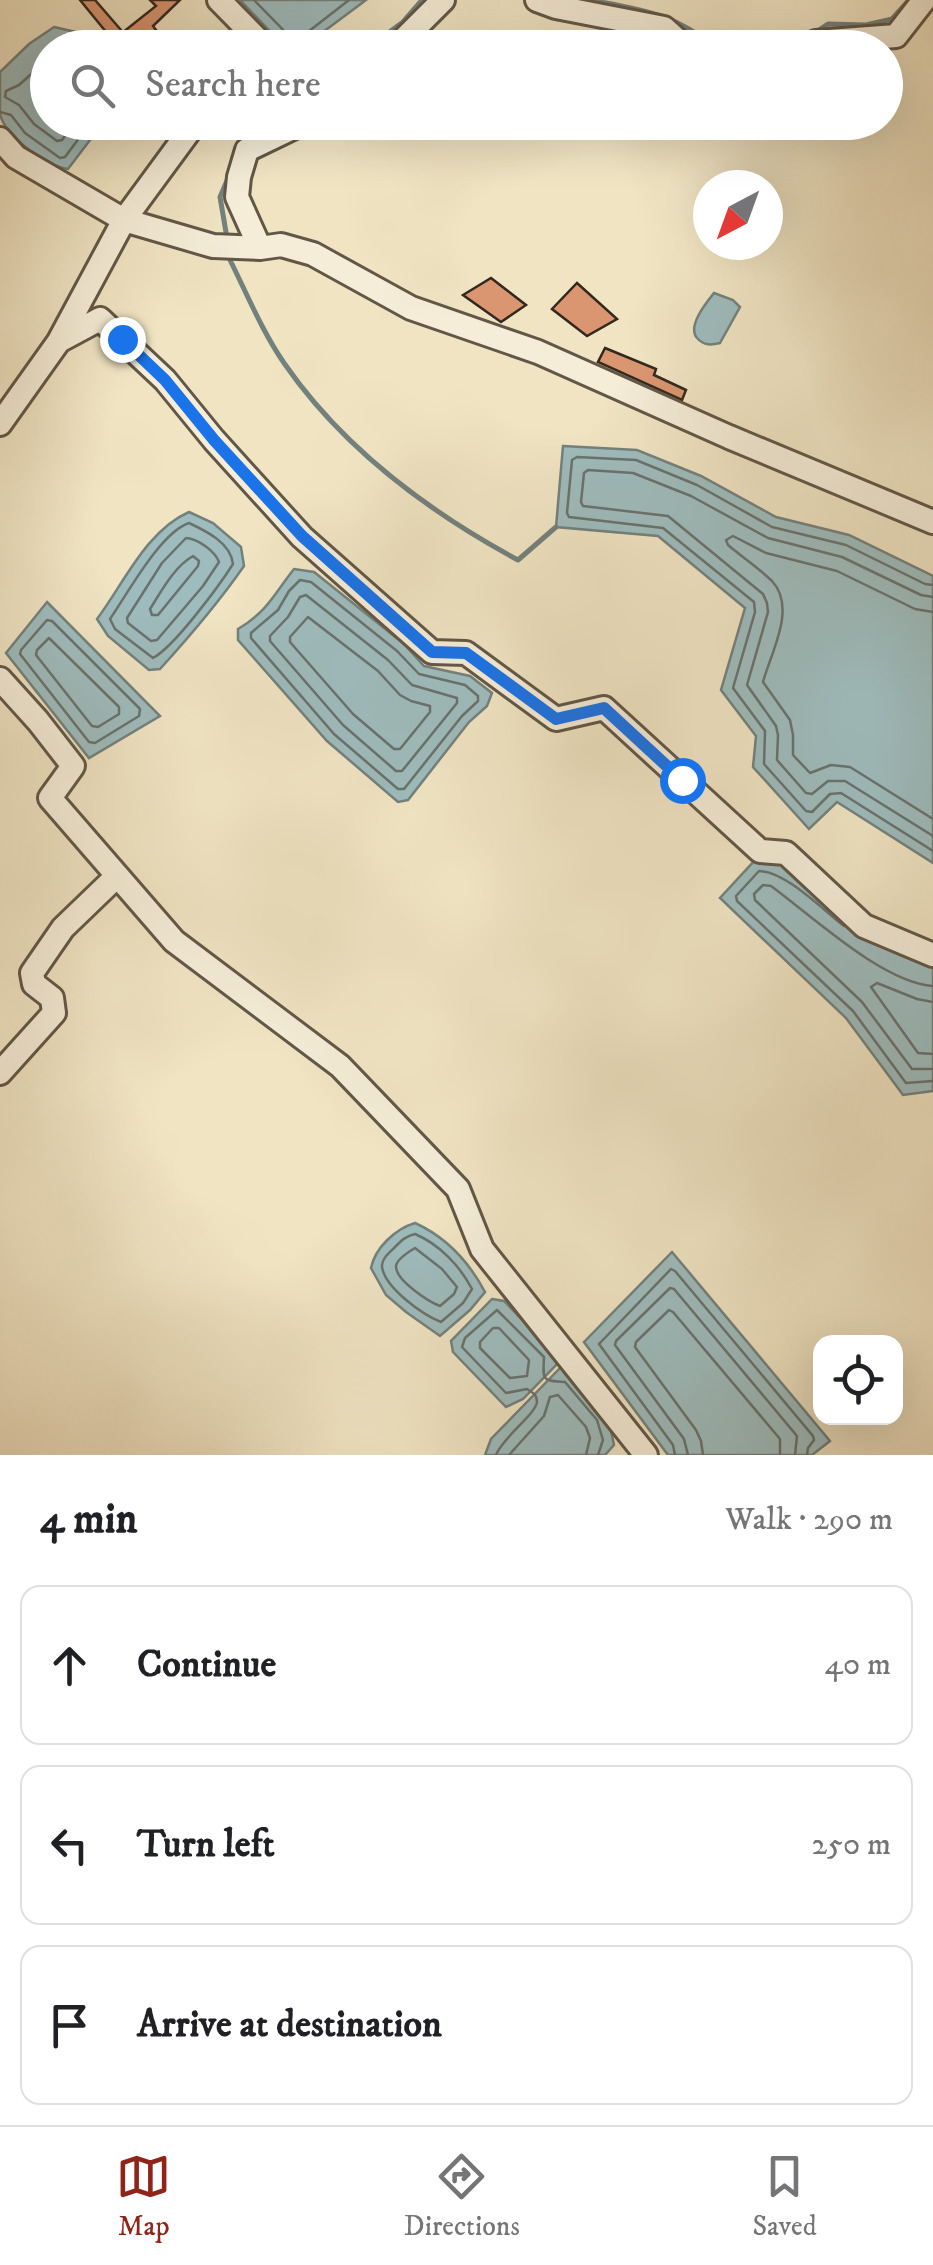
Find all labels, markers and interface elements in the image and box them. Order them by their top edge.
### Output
search box [30,30,903,140]
icon: search [65,58,120,113]
text: Search here [145,61,321,109]
north arrow [693,170,783,260]
route end [100,317,146,363]
route start [660,758,706,804]
map controls [813,1335,903,1425]
button: locate [813,1335,903,1425]
text: 4 min [40,1494,138,1546]
text: Walk · 290 m [725,1500,893,1540]
icon: ahead [42,1638,97,1693]
text: Continue [137,1641,276,1689]
text: 40 m [824,1645,891,1685]
icon: left [42,1818,97,1873]
text: Turn left [137,1821,275,1869]
text: 250 m [811,1825,891,1865]
icon: arrive [42,1998,97,2053]
text: Arrive at destination [137,2001,442,2049]
tab: Map [116,2149,171,2244]
tab: Directions [404,2149,520,2244]
tab: Saved [752,2149,817,2244]

